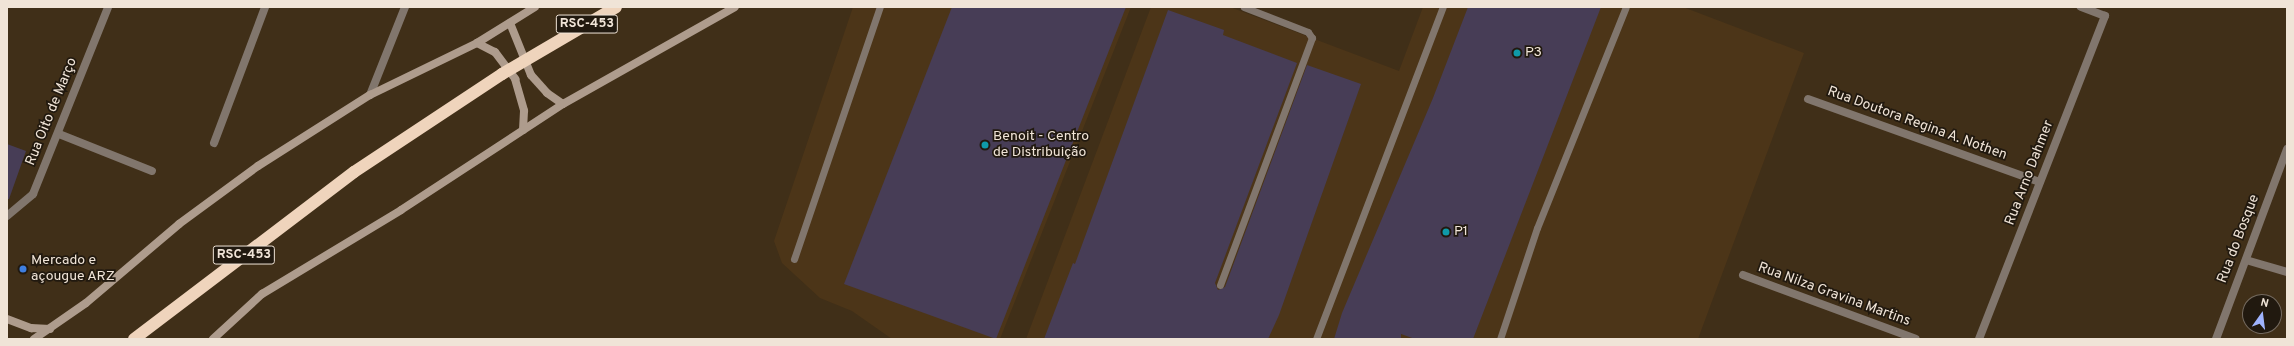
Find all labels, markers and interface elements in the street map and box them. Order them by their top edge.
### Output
road number: RSC-453 [555,13,619,35]
place label: P3 [1525,45,1542,61]
marker: P3 [1512,48,1522,58]
street label: Rua Oito de Março [23,56,81,168]
street label: Rua Doutora Regina A. Nothen [1825,84,2009,164]
street label: Rua Arno Dahmer [2002,118,2058,228]
place label: Benoit - Centro de Distribuição [993,129,1089,162]
marker: Benoit - Centro de Distribuição [980,140,990,150]
street label: Rua do Bosque [2214,192,2264,286]
place label: P1 [1454,224,1468,240]
marker: P1 [1441,227,1451,237]
road number: RSC-453 [212,244,276,266]
place label: Mercado e açougue ARZ [31,253,115,286]
street label: Rua Nilza Gravina Martins [1755,260,1913,330]
marker: Mercado e açougue ARZ [18,264,28,274]
north arrow [2242,294,2282,334]
text: N [2259,296,2270,311]

